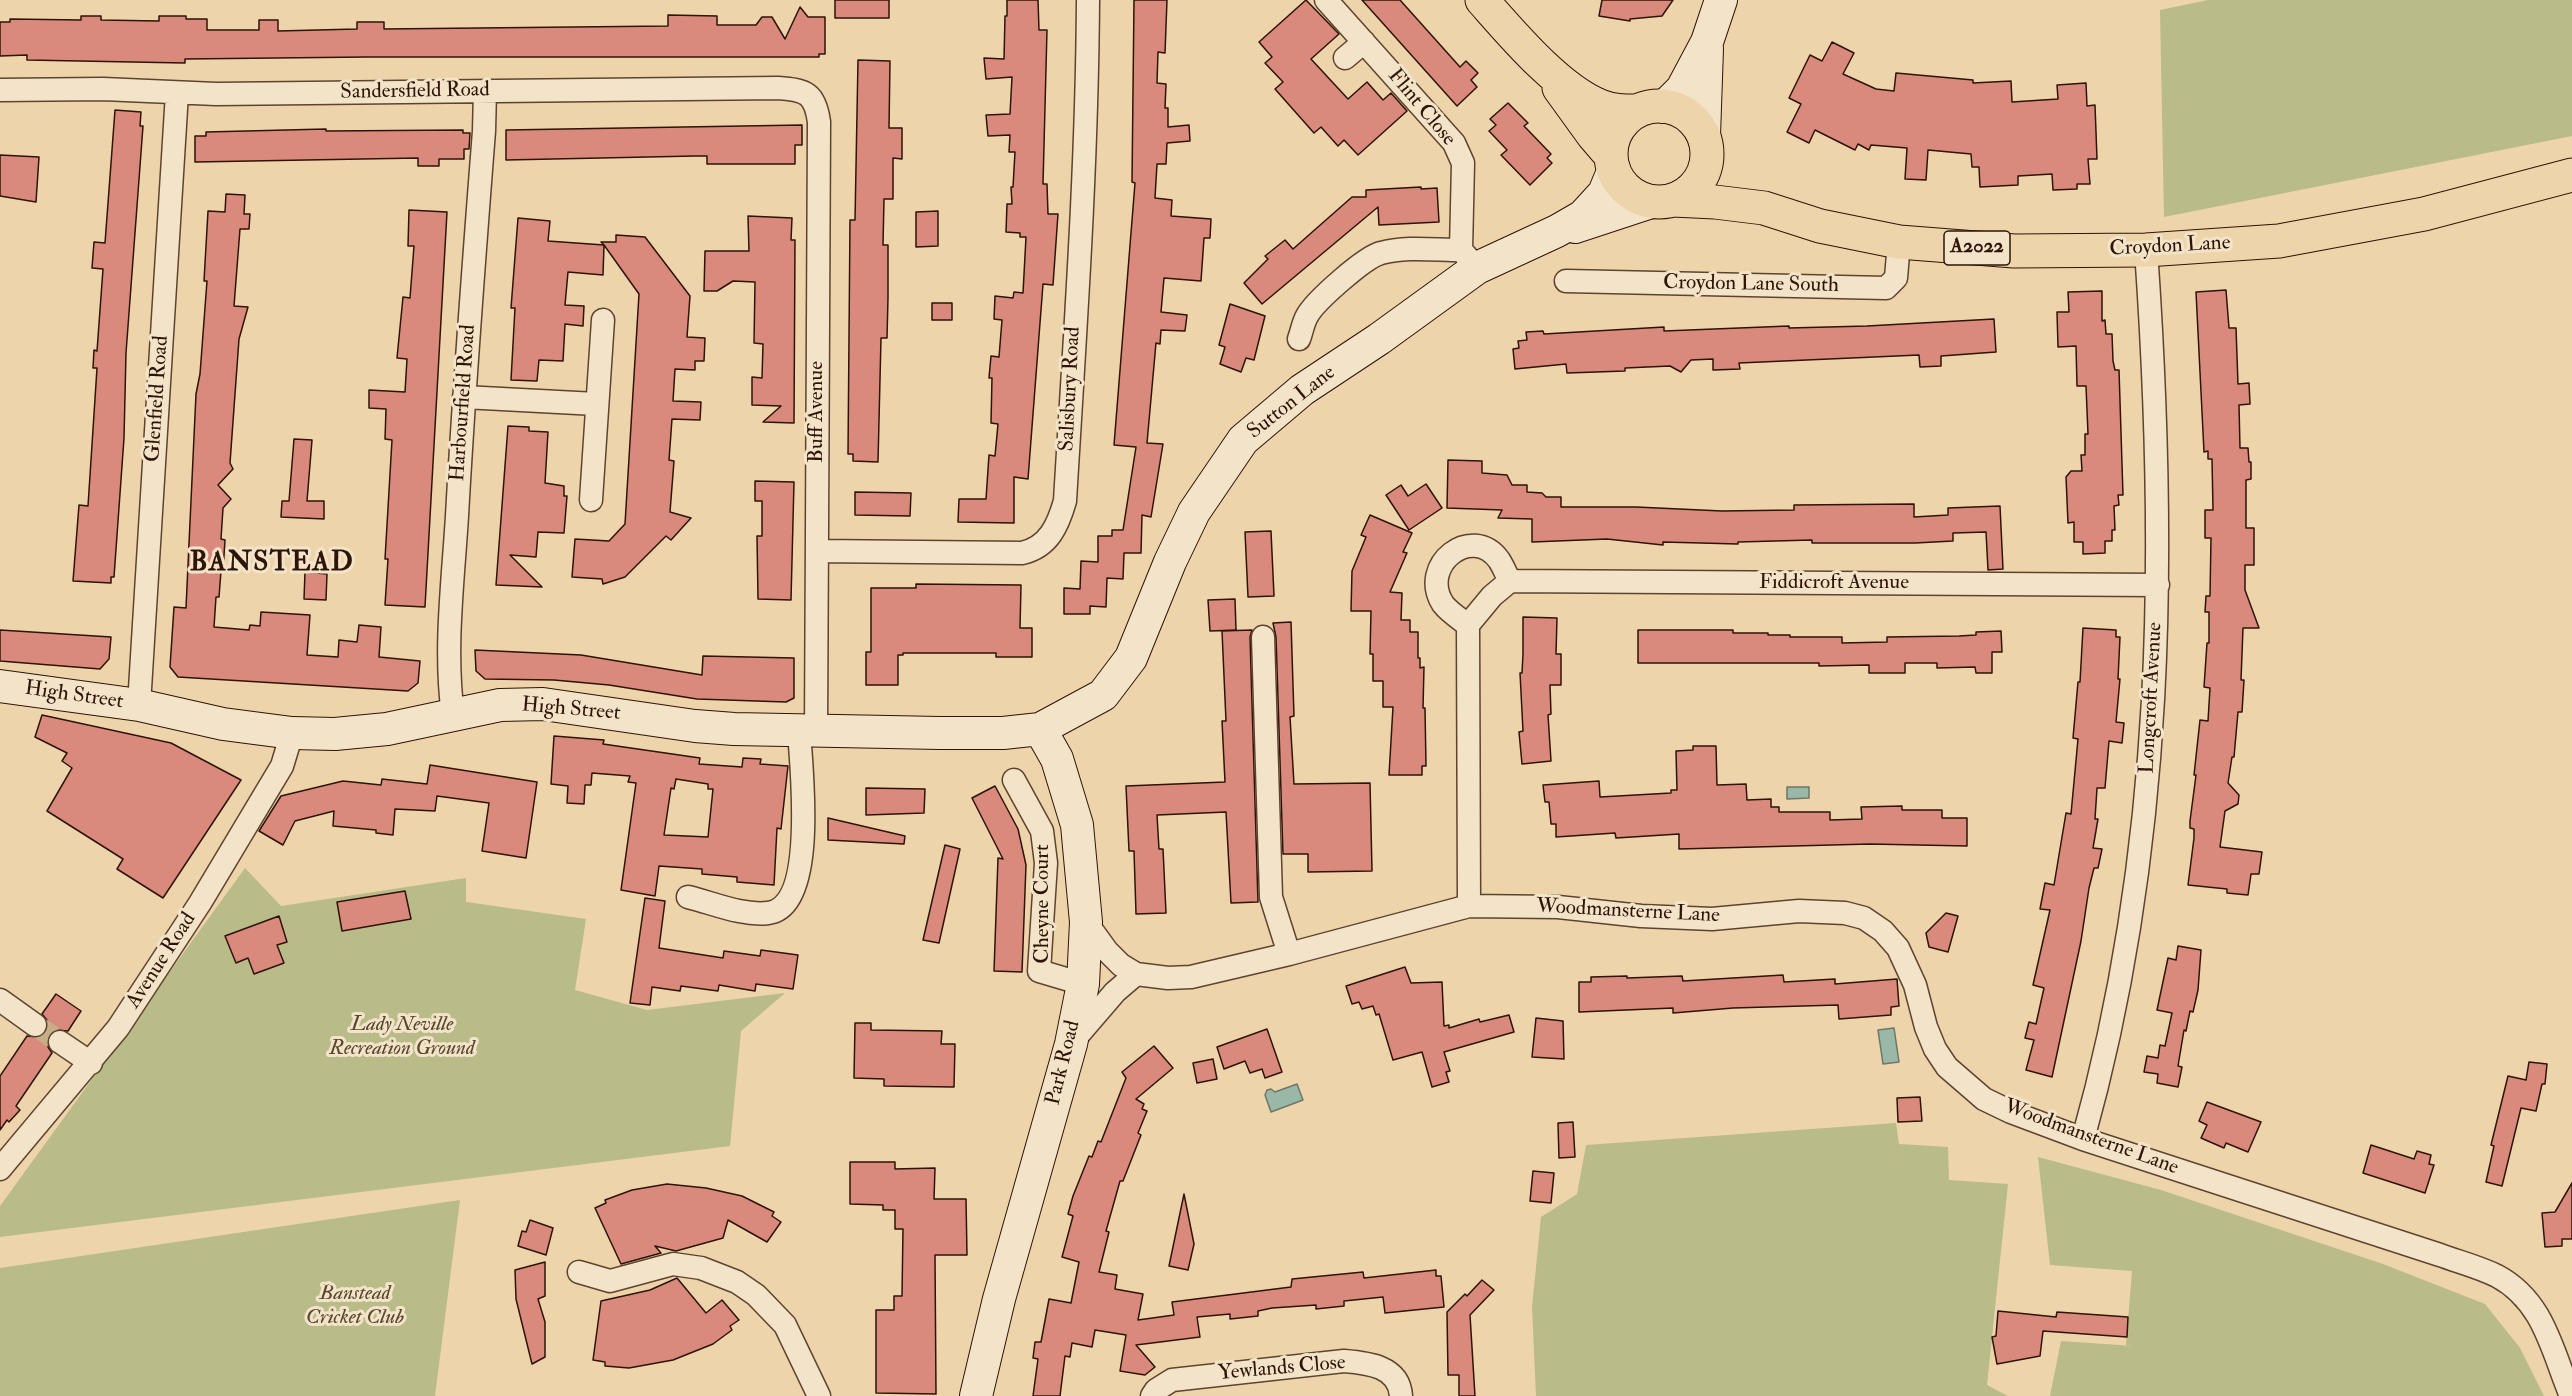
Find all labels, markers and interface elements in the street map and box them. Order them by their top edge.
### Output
street label: Flint Close [1382,64,1460,152]
street label: Sandersfield Road [340,78,490,106]
road number: A2022 [1944,231,2010,265]
street label: Croydon Lane [2109,231,2231,263]
street label: Croydon Lane South [1663,271,1839,299]
street label: Harbourfield Road [446,324,482,482]
street label: Salisbury Road [1055,326,1087,452]
street label: Glenfield Road [141,335,175,463]
street label: Buff Avenue [804,361,830,463]
street label: Sutton Lane [1243,361,1341,445]
district label: BANSTEAD [190,548,354,580]
street label: Fiddicroft Avenue [1759,570,1909,596]
street label: Longcroft Avenue [2135,622,2169,774]
street label: High Street [23,677,125,715]
street label: High Street [521,693,621,727]
street label: Cheyne Court [1030,844,1056,964]
street label: Woodmansterne Lane [1536,895,1720,929]
street label: Avenue Road [122,908,202,1014]
park label: Lady Neville Recreation Ground [329,1012,475,1062]
street label: Park Road [1041,1018,1087,1108]
street label: Woodmansterne Lane [2000,1095,2182,1181]
park label: Banstead Cricket Club [306,1281,404,1331]
street label: Yewlands Close [1217,1351,1347,1387]

